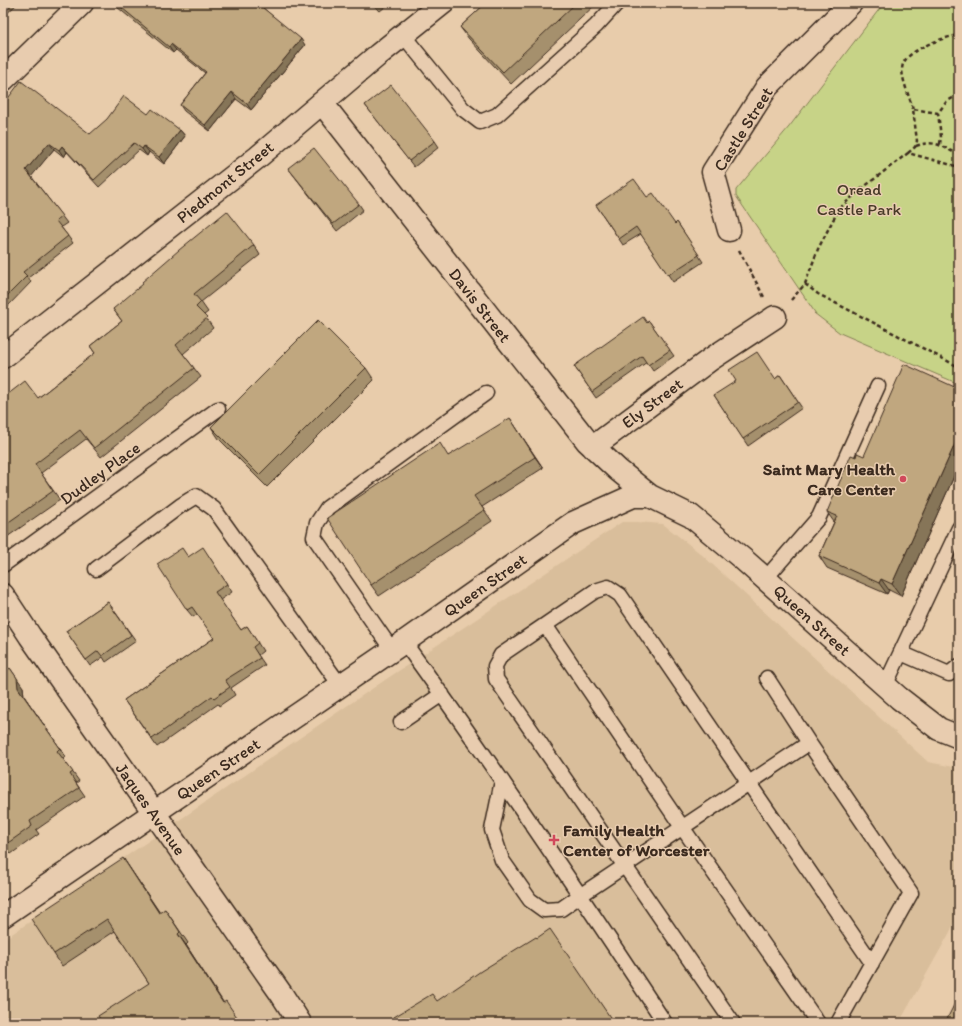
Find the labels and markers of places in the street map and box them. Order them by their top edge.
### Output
place label: Saint Mary Health Care Center [763,459,896,499]
marker: Saint Mary Health Care Center [898,474,908,484]
place label: Family Health Center of Worcester [563,820,710,860]
marker: Family Health Center of Worcester [548,834,560,846]

